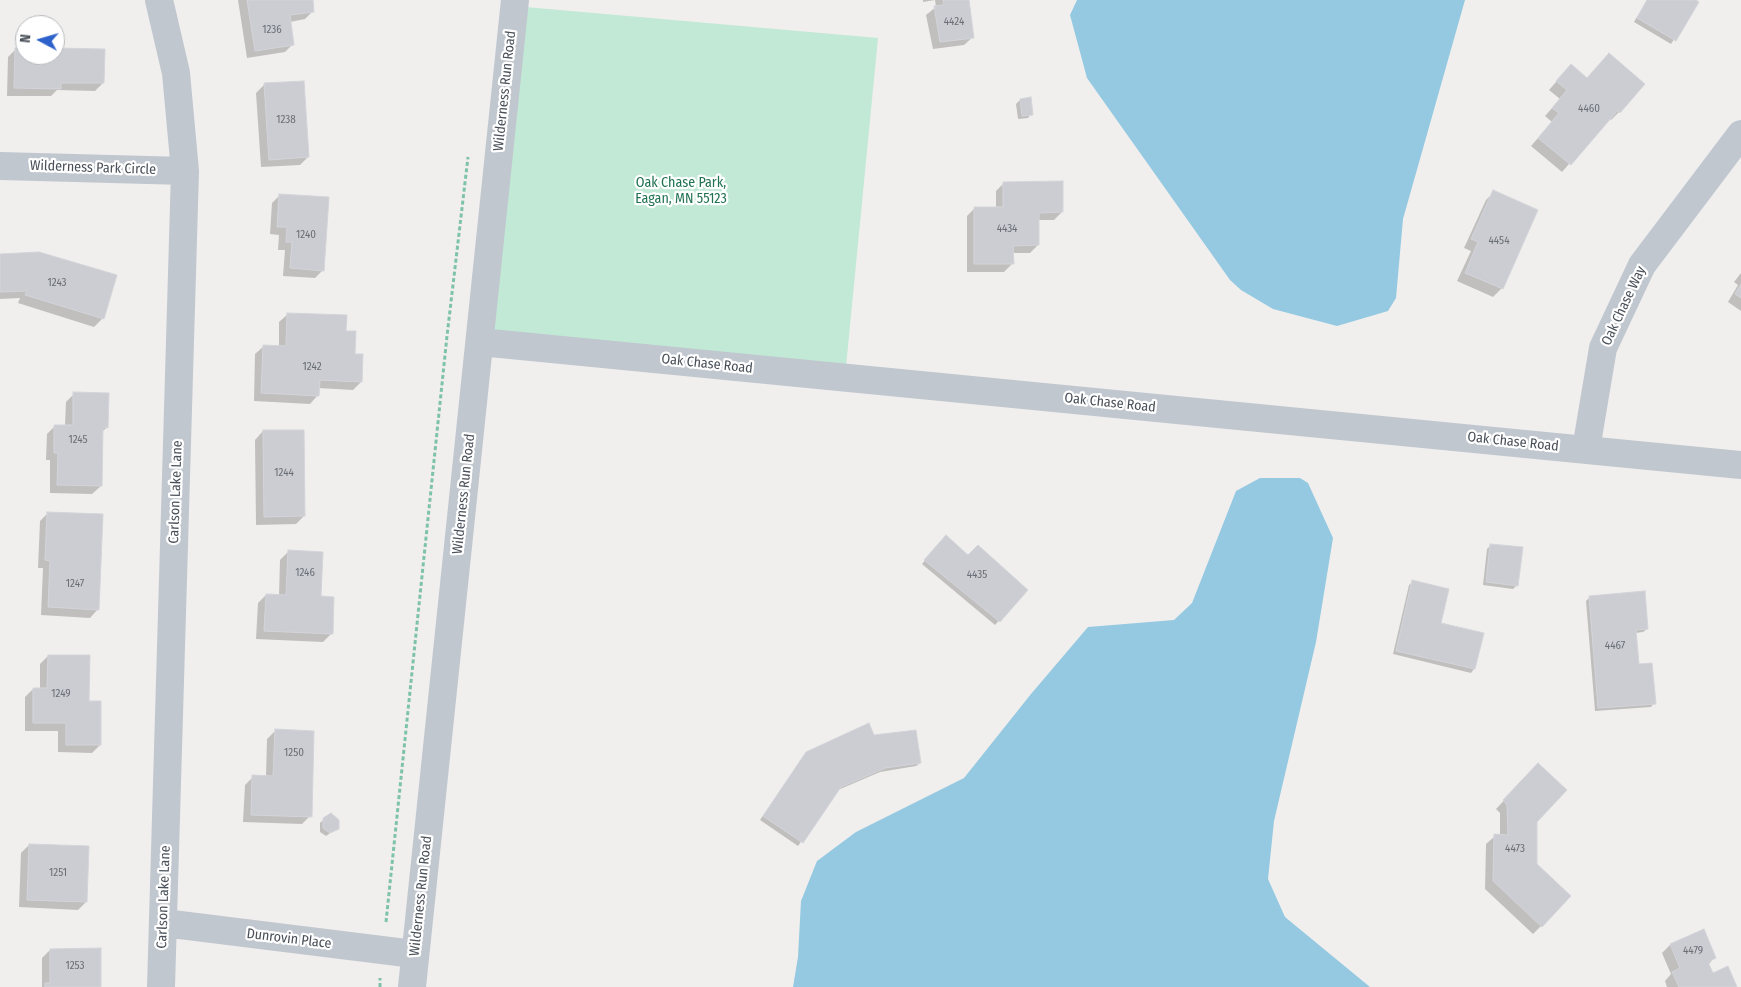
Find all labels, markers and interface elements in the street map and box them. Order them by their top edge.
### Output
north arrow [15,15,65,65]
house number: 4424 [944,15,964,29]
house number: 1236 [262,23,282,37]
street label: Wilderness Run Road [490,30,520,152]
text: N [17,33,34,44]
house number: 4460 [1578,102,1600,116]
house number: 1238 [276,113,296,127]
street label: Wilderness Park Circle [30,157,156,179]
park label: Oak Chase Park, Eagan, MN 55123 [635,175,727,208]
house number: 4434 [997,222,1017,236]
house number: 1240 [296,228,316,242]
house number: 4454 [1489,234,1509,248]
street label: Oak Chase Way [1598,264,1650,348]
house number: 1243 [47,276,67,290]
street label: Oak Chase Road [661,351,753,377]
house number: 1242 [303,360,321,374]
street label: Oak Chase Road [1064,390,1156,416]
street label: Oak Chase Road [1467,429,1559,455]
house number: 1245 [68,433,88,447]
street label: Wilderness Run Road [449,433,479,555]
street label: Carlson Lake Lane [166,440,186,544]
house number: 1244 [274,466,294,480]
house number: 1246 [295,566,315,580]
house number: 4435 [967,568,987,582]
house number: 1247 [66,577,84,591]
house number: 4467 [1605,639,1625,653]
house number: 1249 [51,687,71,701]
house number: 1250 [284,746,304,760]
street label: Wilderness Run Road [406,835,436,957]
house number: 4473 [1505,842,1525,856]
street label: Carlson Lake Lane [154,845,174,949]
house number: 1251 [49,866,67,880]
street label: Dunrovin Place [246,925,332,953]
house number: 4479 [1683,944,1703,958]
house number: 1253 [65,959,85,973]

